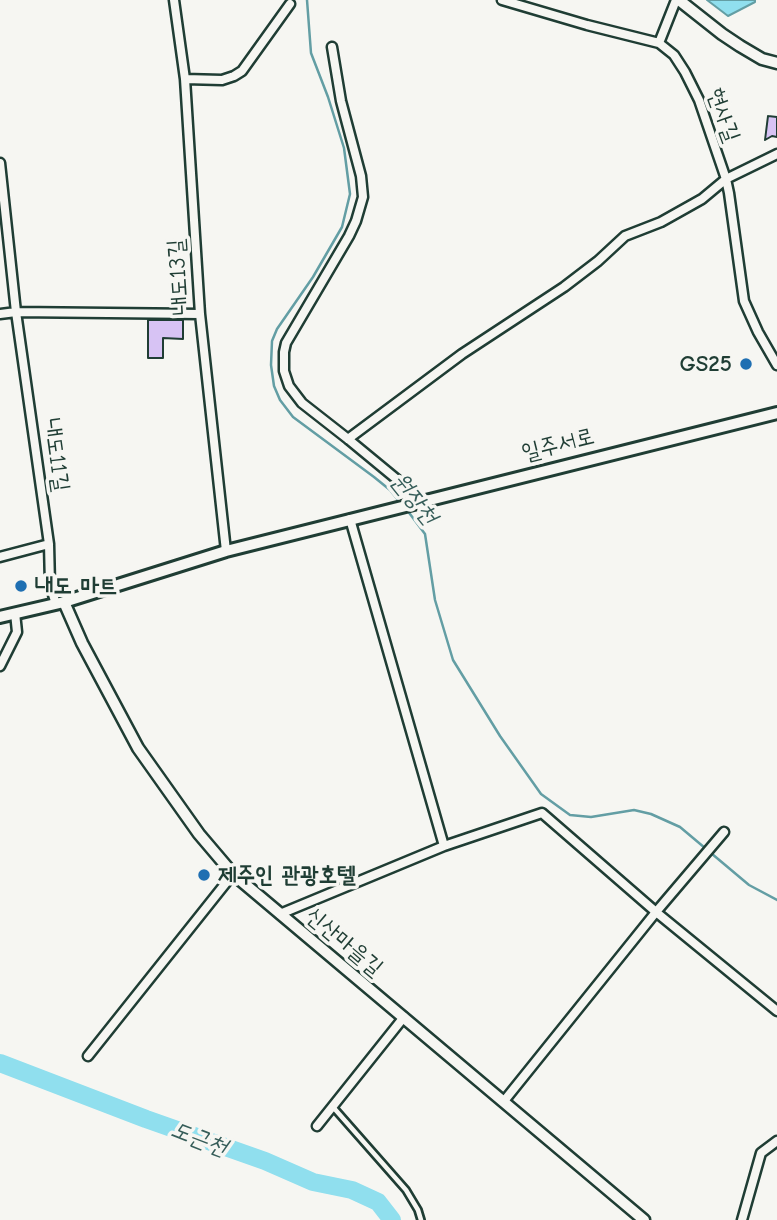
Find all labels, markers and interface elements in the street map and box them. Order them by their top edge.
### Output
street label: 현사길 [701,84,745,146]
street label: 내도13길 [163,238,195,316]
place label: GS25 [680,350,732,378]
marker: GS25 [738,356,754,372]
street label: 내도11길 [37,417,75,493]
street label: 일주서로 [519,423,597,467]
water label: 원장천 [385,467,443,531]
place label: 내도 마트 [35,572,117,600]
marker: 내도 마트 [13,578,29,594]
place label: 제주인 관광호텔 [218,861,356,889]
marker: 제주인 관광호텔 [196,867,212,883]
street label: 신산마을길 [300,902,388,982]
water label: 도근천 [167,1115,231,1163]

